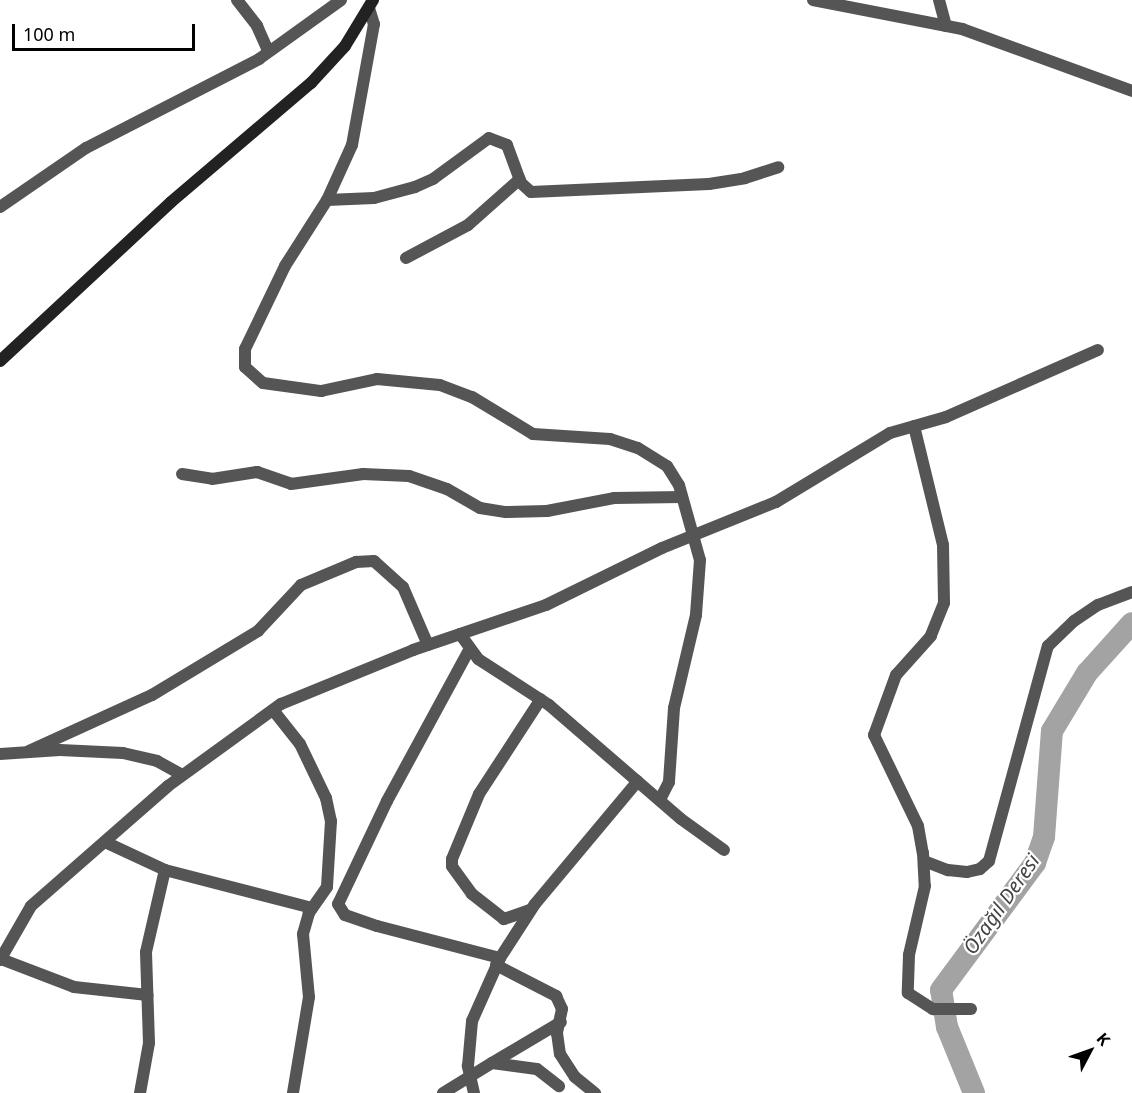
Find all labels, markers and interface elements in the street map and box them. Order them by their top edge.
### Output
scale bar [15,12,198,50]
text: 100 m [23,22,75,46]
water label: Özağıl Deresi [958,849,1044,959]
north arrow [1060,1021,1120,1081]
text: K [1092,1028,1115,1050]

